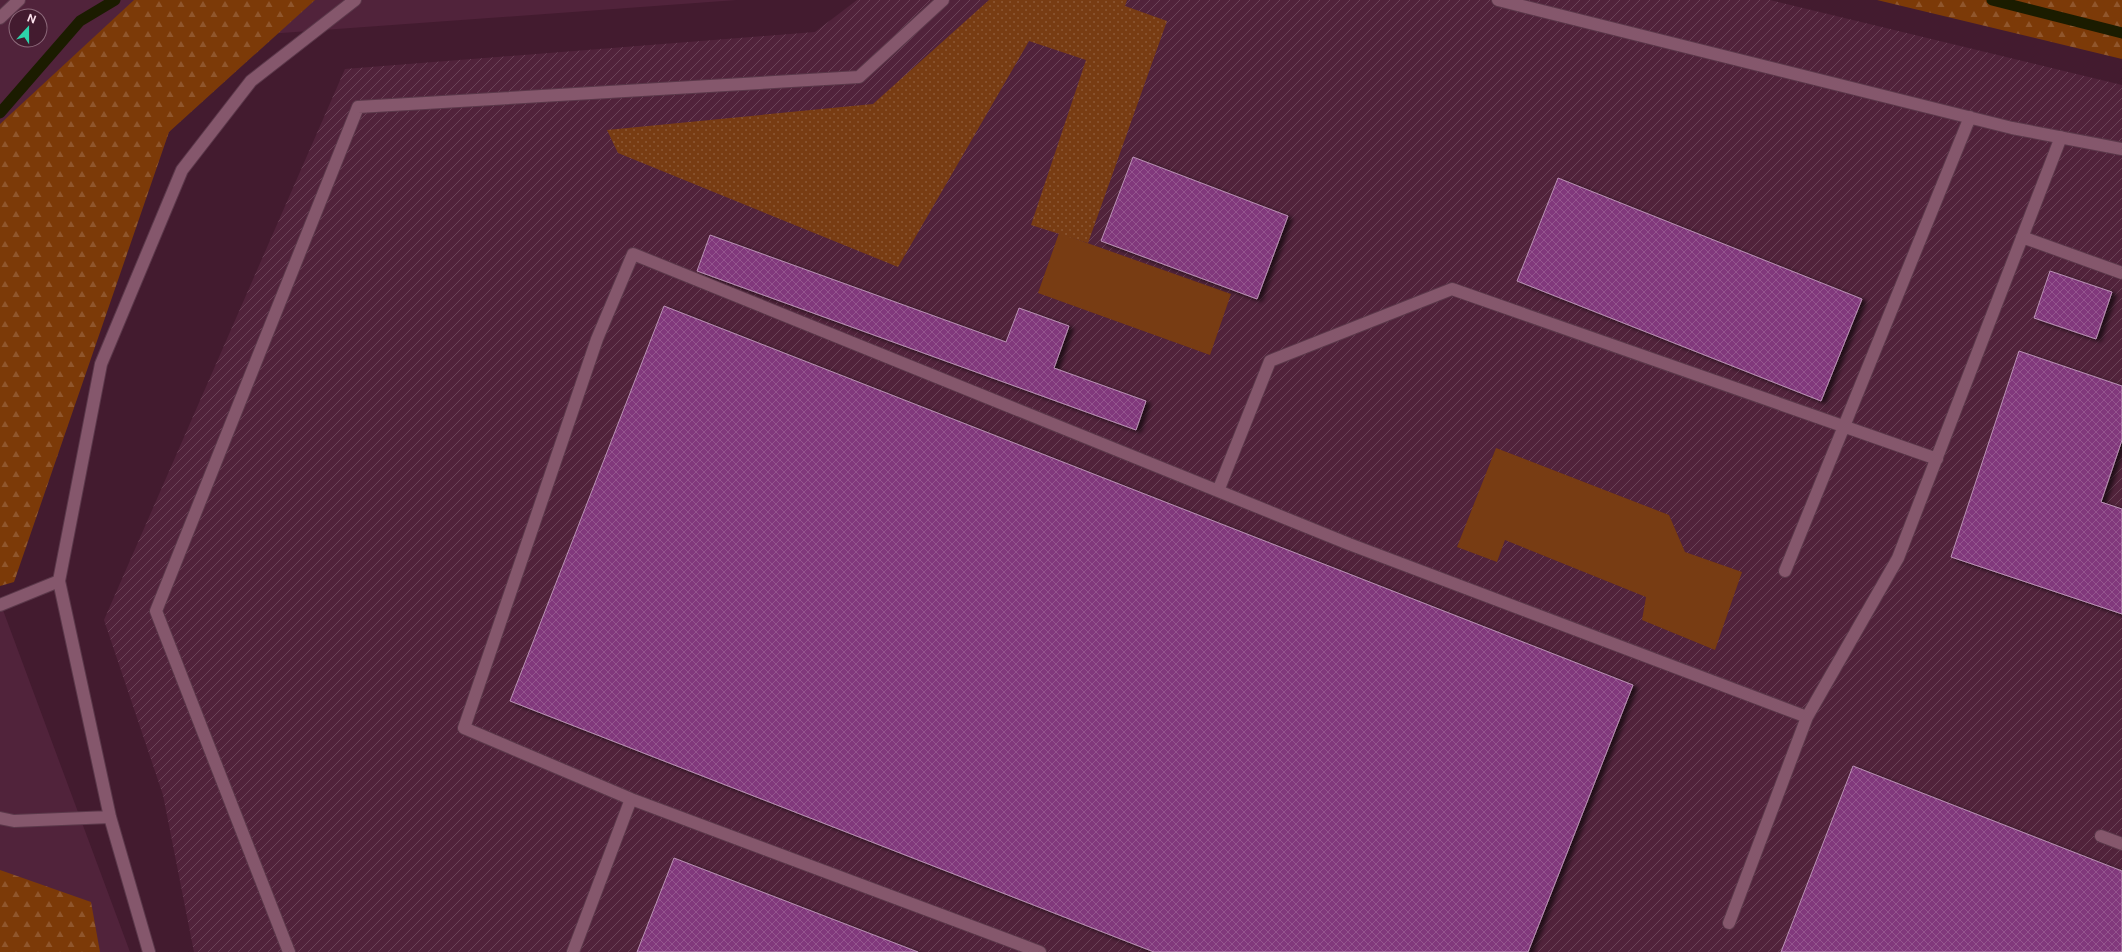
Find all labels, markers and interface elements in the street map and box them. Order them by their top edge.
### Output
north arrow [8,8,48,48]
text: N [25,12,38,26]

